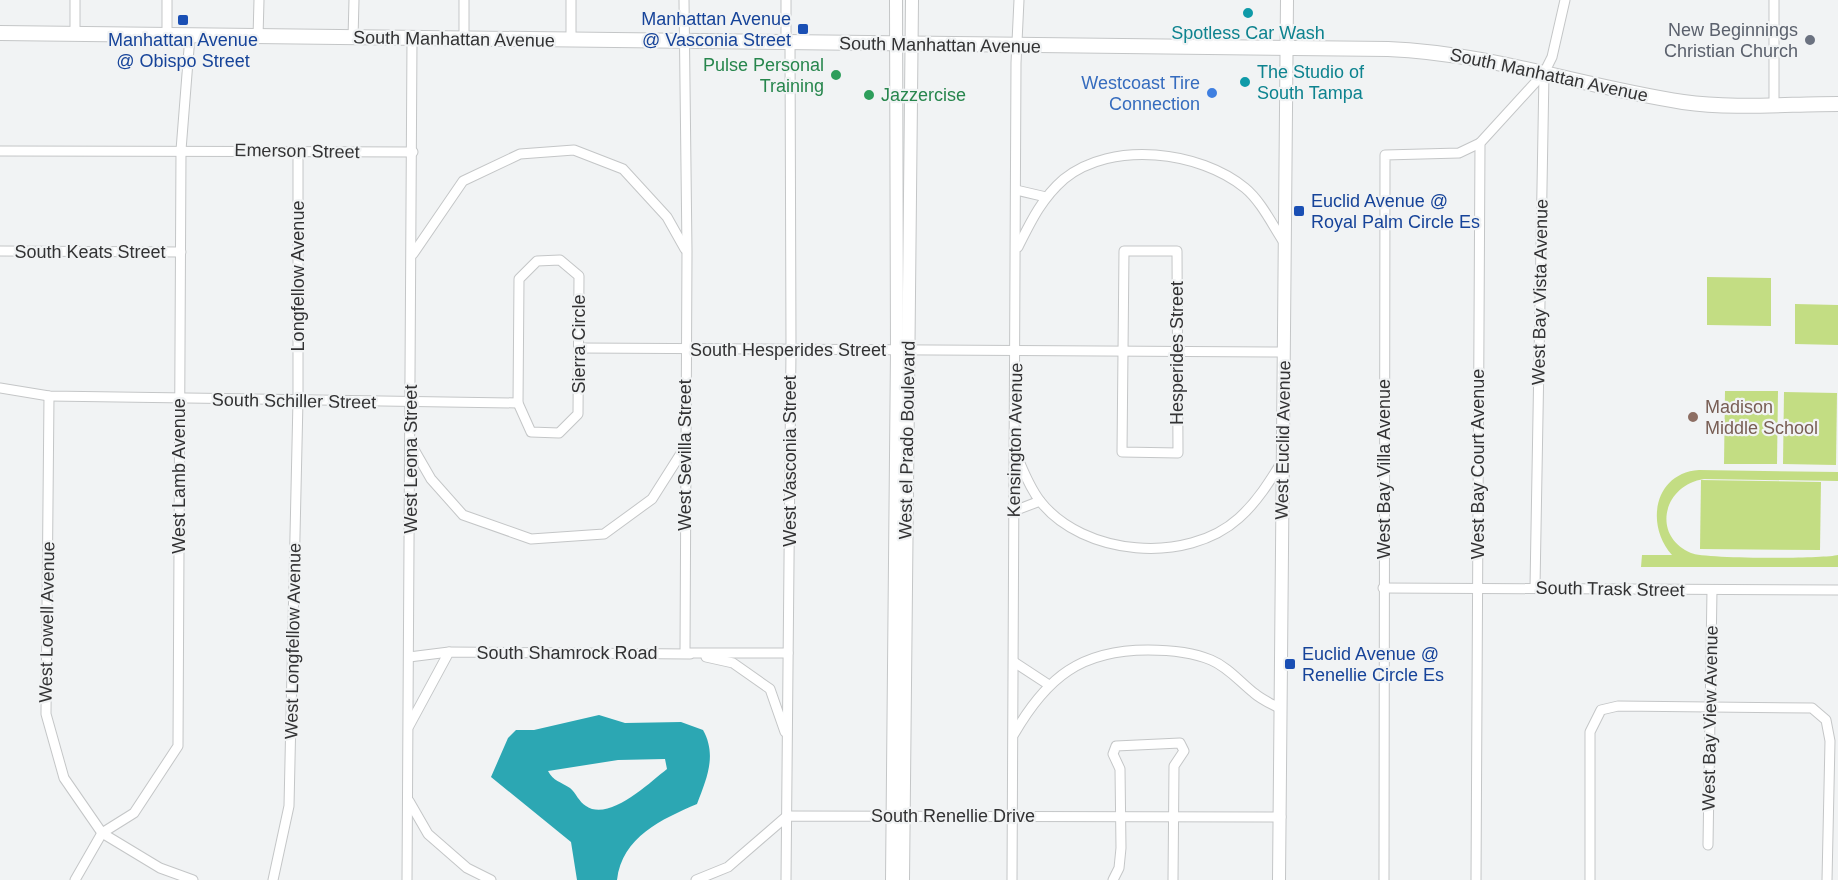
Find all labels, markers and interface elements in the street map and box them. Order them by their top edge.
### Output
marker: Spotless Car Wash [1241,6,1255,20]
place label: Manhattan Avenue @ Vasconia Street [641,9,791,50]
marker: Manhattan Avenue @ Obispo Street [176,13,190,27]
place label: New Beginnings Christian Church [1664,20,1798,61]
marker: Manhattan Avenue @ Vasconia Street [796,22,810,36]
place label: Spotless Car Wash [1171,23,1325,43]
street label: South Manhattan Avenue [353,27,555,51]
place label: Manhattan Avenue @ Obispo Street [108,30,258,71]
street label: South Manhattan Avenue [839,33,1041,57]
marker: New Beginnings Christian Church [1803,33,1817,47]
street label: South Manhattan Avenue [1448,44,1650,106]
place label: Pulse Personal Training [703,55,824,96]
place label: The Studio of South Tampa [1257,62,1365,103]
marker: Pulse Personal Training [829,68,843,82]
place label: Westcoast Tire Connection [1081,73,1200,114]
marker: The Studio of South Tampa [1238,75,1252,89]
place label: Jazzercise [881,85,966,105]
marker: Westcoast Tire Connection [1205,86,1219,100]
marker: Jazzercise [862,88,876,102]
street label: Emerson Street [234,140,360,162]
place label: Euclid Avenue @ Royal Palm Circle Es [1311,191,1480,232]
street label: West Bay Vista Avenue [1528,199,1552,385]
street label: Longfellow Avenue [288,201,308,351]
marker: Euclid Avenue @ Royal Palm Circle Es [1292,204,1306,218]
street label: South Keats Street [14,242,166,262]
street label: Hesperides Street [1167,281,1187,425]
street label: Sierra Circle [569,294,589,394]
street label: South Hesperides Street [690,340,886,360]
street label: West el Prado Boulevard [895,340,919,540]
street label: West Euclid Avenue [1272,360,1294,520]
street label: Kensington Avenue [1004,362,1026,518]
street label: West Bay Court Avenue [1468,369,1488,559]
street label: West Vasconia Street [780,375,800,547]
street label: West Sevilla Street [675,379,695,531]
street label: West Bay Villa Avenue [1374,379,1394,559]
street label: West Leona Street [401,385,421,533]
street label: South Schiller Street [212,390,376,412]
place label: Madison Middle School [1705,397,1818,438]
street label: West Lamb Avenue [169,398,189,554]
marker: Madison Middle School [1686,410,1700,424]
street label: West Lowell Avenue [36,541,58,703]
street label: West Longfellow Avenue [281,543,305,739]
street label: South Trask Street [1535,578,1685,600]
street label: West Bay View Avenue [1698,625,1722,811]
street label: South Shamrock Road [476,643,658,663]
place label: Euclid Avenue @ Renellie Circle Es [1302,644,1444,685]
marker: Euclid Avenue @ Renellie Circle Es [1283,657,1297,671]
street label: South Renellie Drive [871,806,1035,826]

